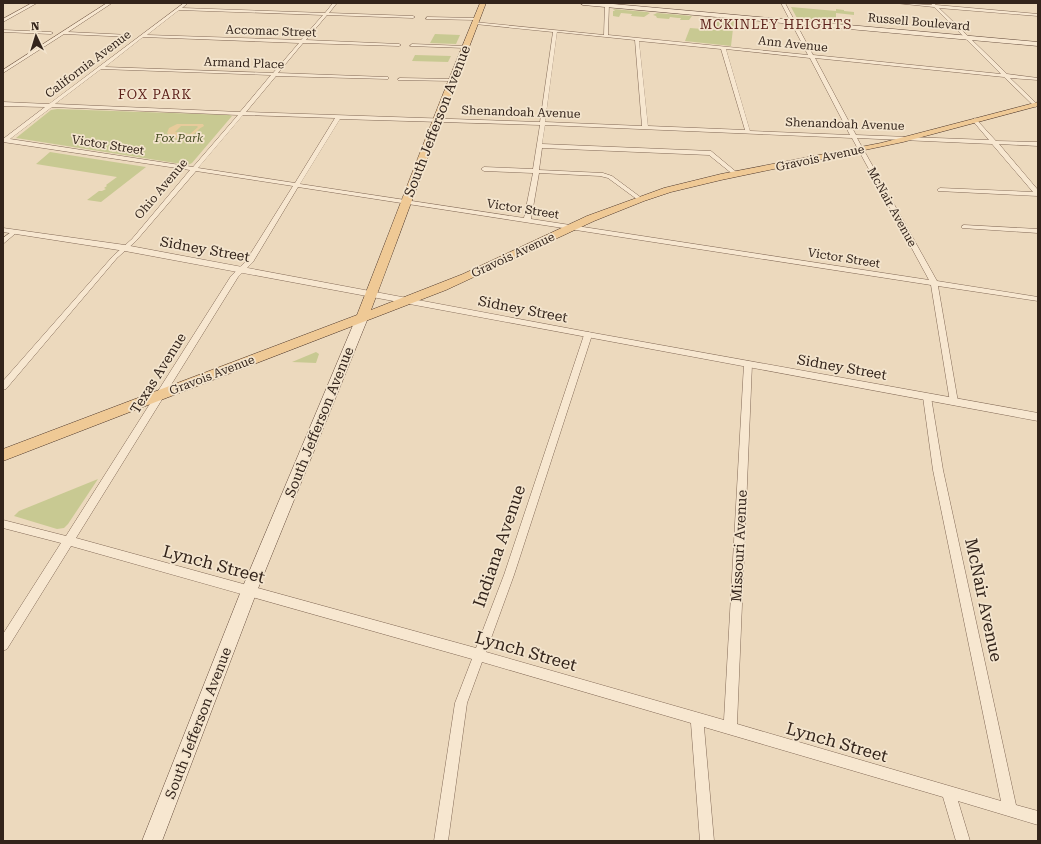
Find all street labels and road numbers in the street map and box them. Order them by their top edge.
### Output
street label: Russell Boulevard [867,11,971,33]
street label: Accomac Street [225,22,317,40]
street label: California Avenue [42,27,134,101]
street label: Ann Avenue [757,33,829,55]
street label: South Jefferson Avenue [401,43,473,199]
street label: Armand Place [204,55,285,71]
street label: Shenandoah Avenue [461,103,581,121]
street label: Shenandoah Avenue [785,115,905,133]
street label: Victor Street [71,132,146,158]
street label: Gravois Avenue [774,142,866,174]
street label: Ohio Avenue [132,156,191,222]
street label: McNair Avenue [864,165,920,250]
street label: Victor Street [486,196,561,222]
street label: Gravois Avenue [469,229,557,280]
street label: Sidney Street [159,233,251,265]
street label: Victor Street [807,245,882,271]
street label: Sidney Street [477,292,569,326]
street label: Texas Avenue [127,329,189,416]
street label: South Jefferson Avenue [281,344,357,500]
street label: Sidney Street [796,351,888,383]
street label: Gravois Avenue [167,352,257,398]
street label: Indiana Avenue [469,482,529,610]
street label: Missouri Avenue [728,489,750,603]
street label: McNair Avenue [961,536,1007,664]
street label: Lynch Street [161,541,267,587]
street label: Lynch Street [473,627,579,675]
street label: South Jefferson Avenue [162,645,234,801]
street label: Lynch Street [784,718,890,766]

